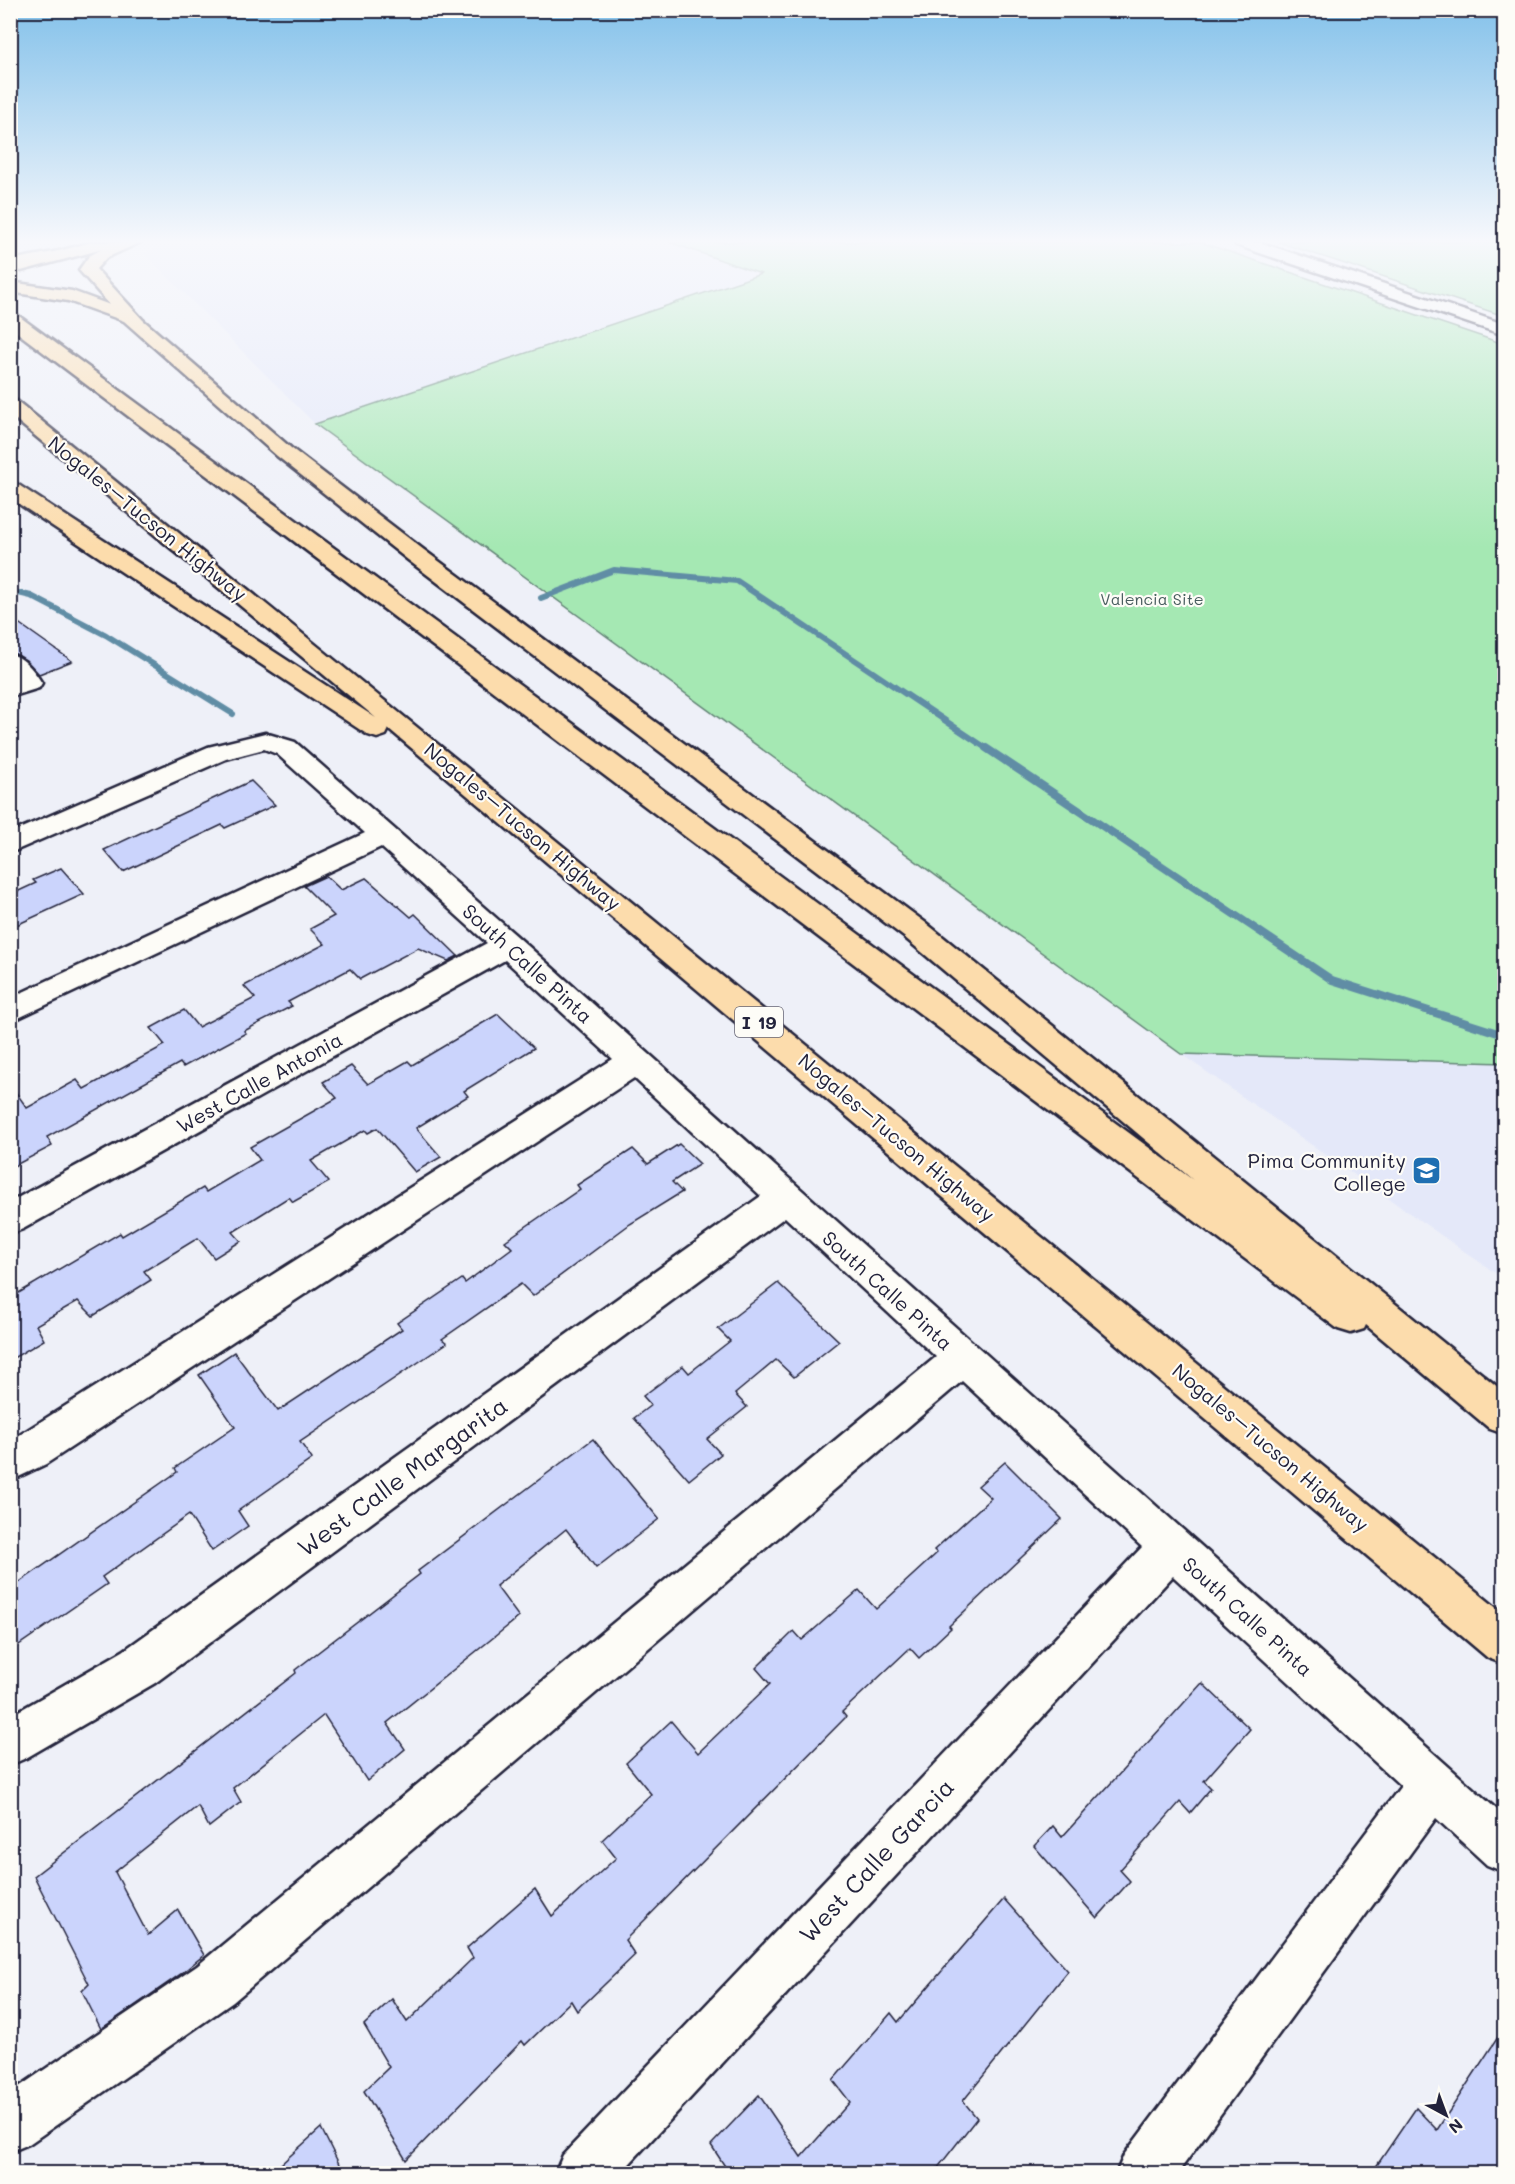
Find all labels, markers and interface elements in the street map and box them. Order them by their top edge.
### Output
street label: Nogales–Tucson Highway [43,430,253,606]
park label: Valencia Site [1100,588,1204,609]
street label: Nogales–Tucson Highway [419,736,627,916]
street label: South Calle Pinta [457,898,599,1028]
road number: I 19 [735,1007,783,1037]
street label: West Calle Antonia [172,1026,346,1138]
street label: Nogales–Tucson Highway [793,1047,1001,1227]
place label: Pima Community College [1247,1147,1406,1196]
school or university icon: Pima Community College [1411,1155,1443,1187]
street label: South Calle Pinta [817,1225,959,1355]
street label: Nogales–Tucson Highway [1167,1357,1375,1537]
street label: West Calle Margarita [291,1389,513,1563]
street label: South Calle Pinta [1177,1551,1319,1681]
street label: West Calle Garcia [792,1771,960,1949]
north arrow [1416,2085,1476,2145]
text: N [1445,2115,1468,2139]

